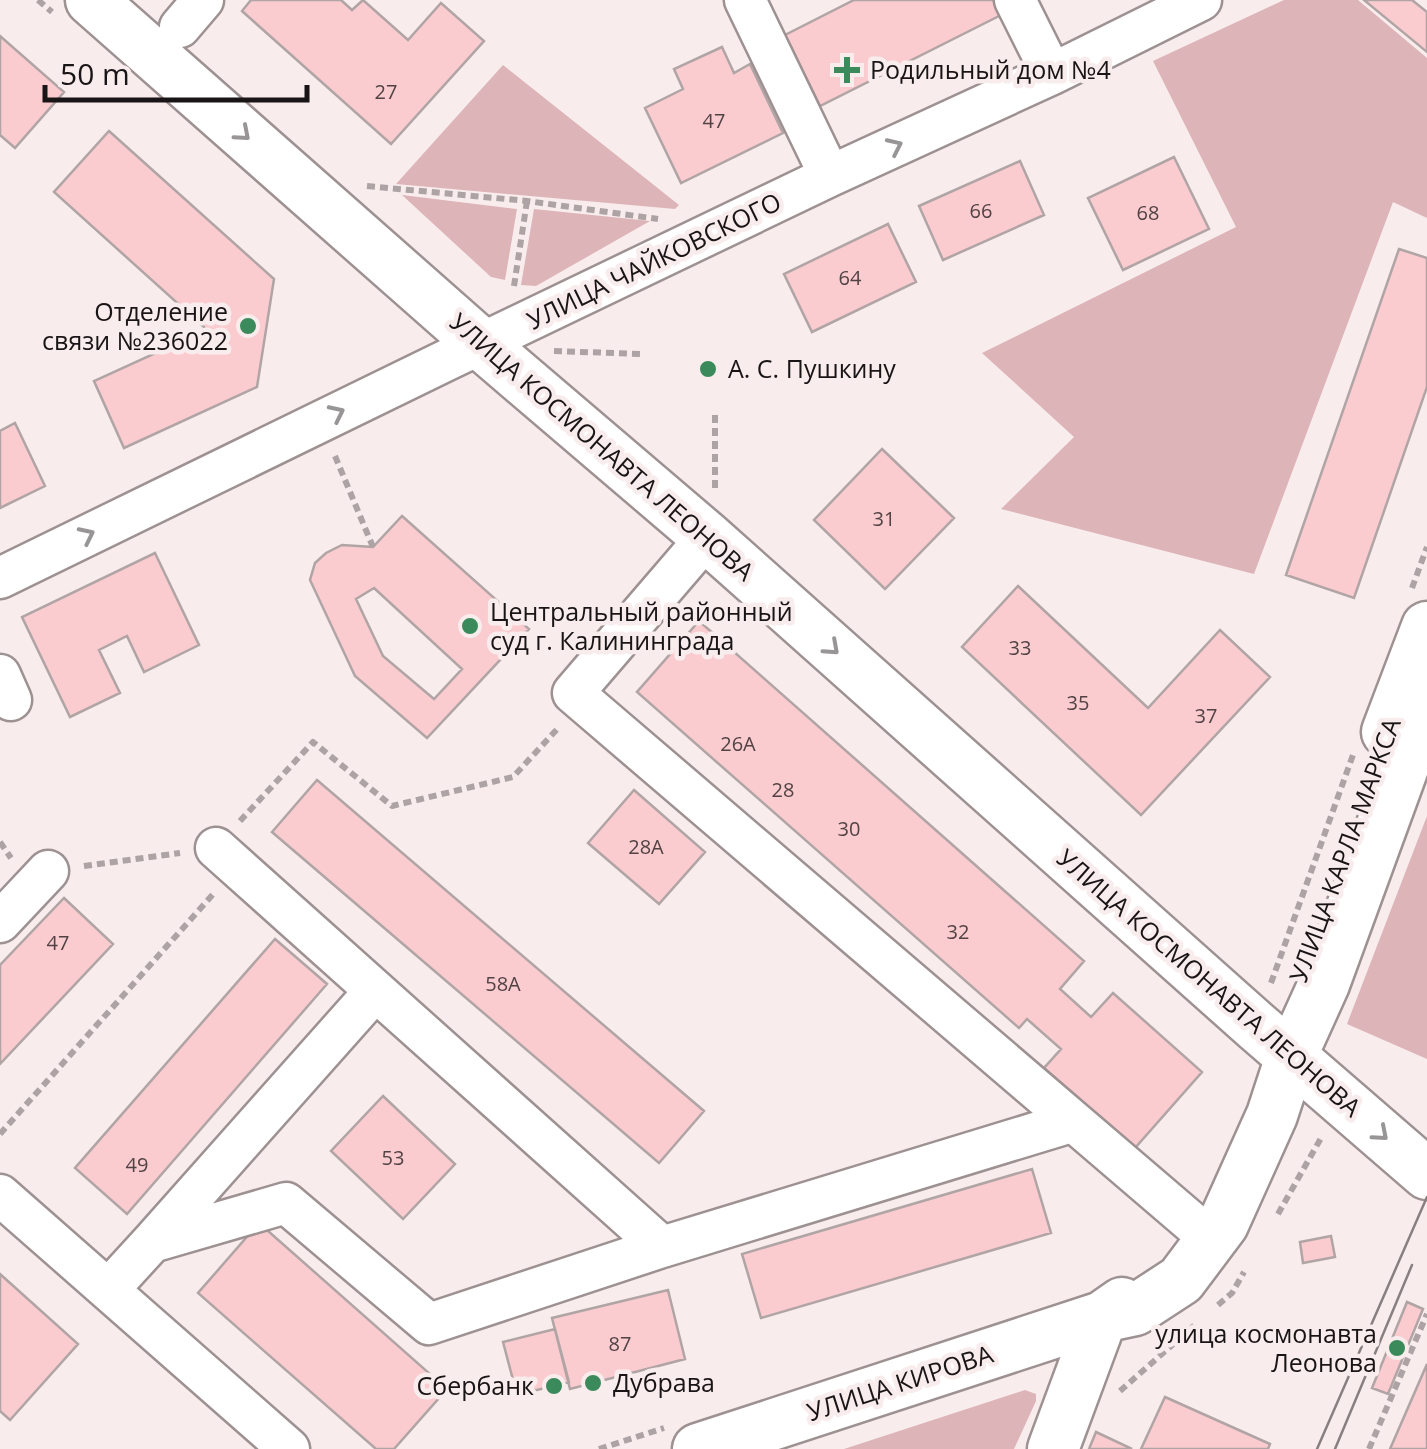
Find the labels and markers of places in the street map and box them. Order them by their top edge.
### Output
place label: Родильный дом №4 [870,52,1111,86]
marker: Родильный дом №4 [834,57,860,83]
place label: Отделение связи №236022 [42,294,228,357]
marker: Отделение связи №236022 [237,315,259,337]
place label: А. С. Пушкину [728,351,896,385]
marker: А. С. Пушкину [697,358,719,380]
place label: Центральный районный суд г. Калининграда [490,594,793,657]
marker: Центральный районный суд г. Калининграда [459,615,481,637]
place label: улица космонавта Леонова [1155,1316,1377,1379]
marker: улица космонавта Леонова [1386,1337,1408,1359]
place label: Дубрава [613,1365,715,1399]
place label: Сбербанк [417,1368,534,1402]
marker: Дубрава [582,1372,604,1394]
marker: Сбербанк [543,1375,565,1397]

